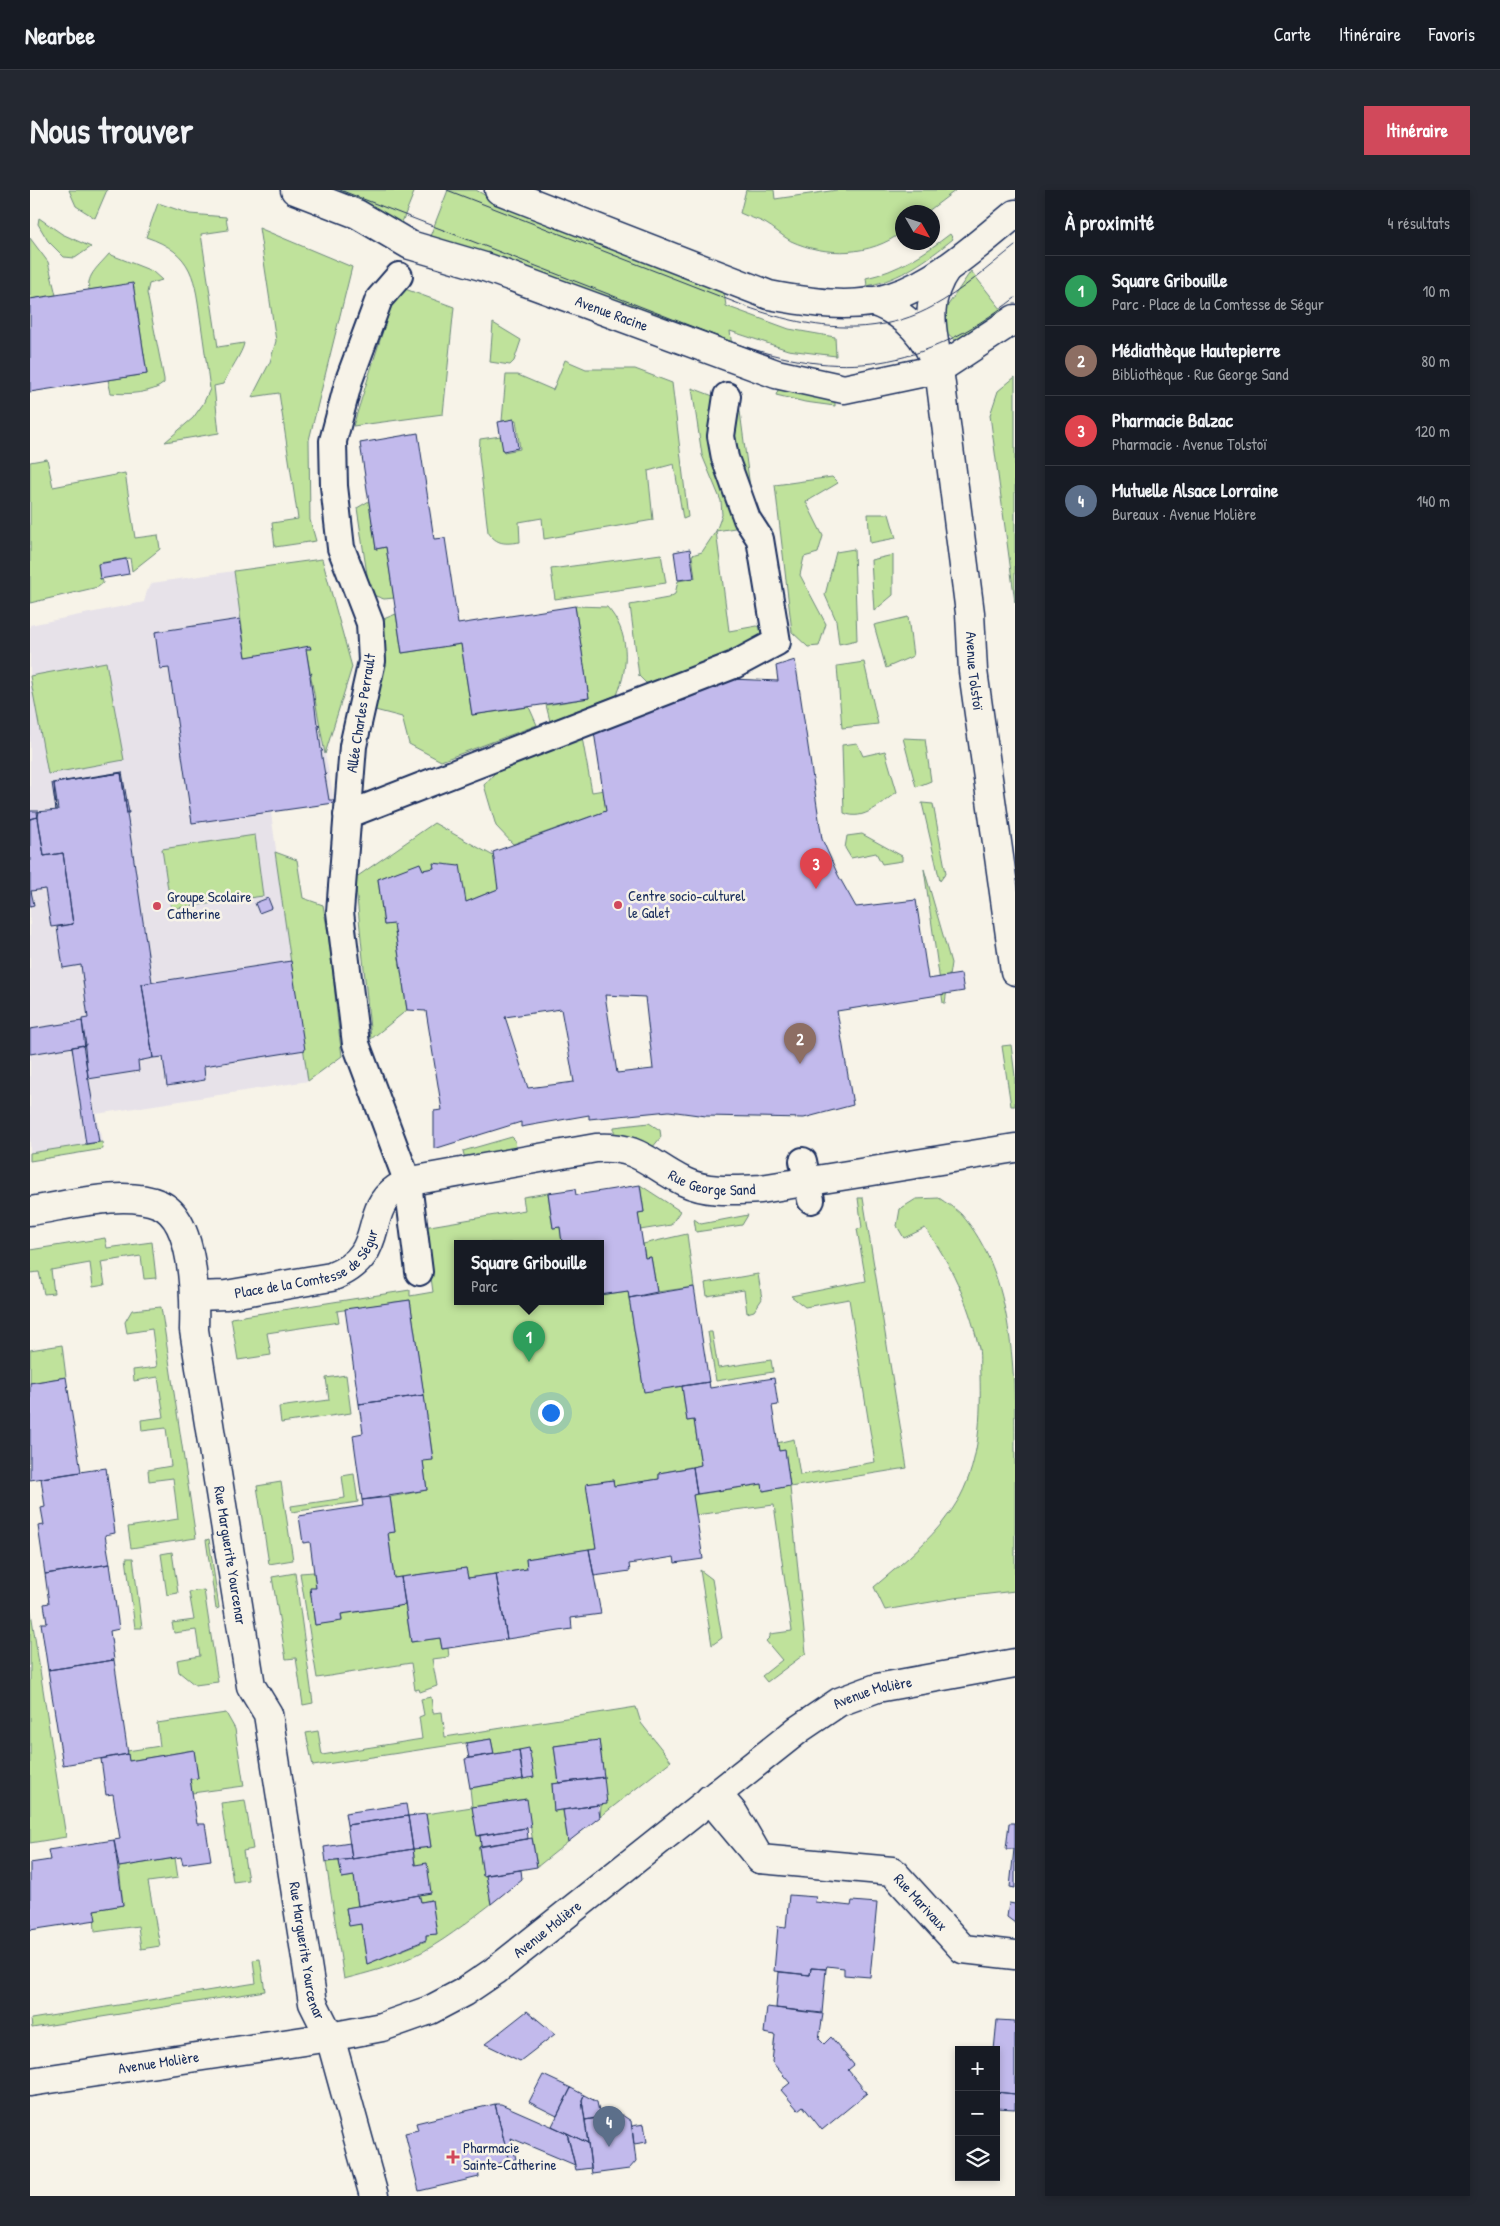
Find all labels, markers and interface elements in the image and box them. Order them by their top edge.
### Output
text: Nearbee [25,19,95,51]
text: Carte [1274,22,1311,47]
text: Itinéraire [1339,22,1401,47]
text: Favoris [1429,22,1475,47]
button: Itinéraire [1364,106,1470,155]
text: Nous trouver [30,107,193,154]
north arrow [895,205,940,250]
text: À proximité [1065,208,1154,237]
text: 4 résultats [1388,212,1450,234]
text: Square Gribouille [1112,267,1228,293]
text: 1 [1078,280,1084,302]
text: 10 m [1422,280,1450,302]
street label: Avenue Racine [572,290,651,336]
text: Parc · Place de la Comtesse de Ségur [1112,293,1324,315]
text: Médiathèque Hautepierre [1112,337,1281,363]
text: 2 [1077,350,1085,372]
text: 80 m [1421,350,1450,372]
text: Bibliothèque · Rue George Sand [1112,363,1289,385]
text: Pharmacie Balzac [1112,407,1233,433]
text: 3 [1077,420,1085,442]
text: 120 m [1415,420,1450,442]
text: Pharmacie · Avenue Tolstoï [1112,433,1267,455]
text: Mutuelle Alsace Lorraine [1112,477,1278,503]
text: 4 [1078,490,1084,512]
text: 140 m [1416,490,1450,512]
text: Bureaux · Avenue Molière [1112,503,1256,525]
street label: Avenue Tolstoï [961,631,989,712]
street label: Allée Charles Perrault [341,651,380,774]
pin: 3 [800,848,832,889]
place label: Centre socio-culturel le Galet [628,885,745,923]
place label: Groupe Scolaire Catherine [167,886,252,924]
marker: Centre socio-culturel le Galet [612,899,624,911]
marker: Groupe Scolaire Catherine [151,900,163,912]
pin: 2 [784,1023,816,1064]
street label: Rue George Sand [665,1164,756,1200]
street label: Place de la Comtesse de Ségur [233,1227,383,1303]
popup [454,1240,604,1305]
text: Square Gribouille [471,1249,587,1275]
text: Parc [471,1275,498,1297]
pin: 1 [513,1321,545,1362]
your location [538,1400,564,1426]
street label: Rue Marguerite Yourcenar [209,1485,252,1626]
street label: Avenue Molière [828,1671,914,1714]
street label: Rue Marivaux [889,1869,953,1936]
street label: Rue Marguerite Yourcenar [284,1880,331,2023]
street label: Avenue Molière [509,1895,585,1963]
street label: Avenue Molière [117,2046,200,2079]
map controls [955,2046,1000,2181]
button: + [955,2046,1000,2091]
button: − [955,2091,1000,2136]
pin: 4 [593,2106,625,2147]
button: layers [955,2136,1000,2181]
place label: Pharmacie Sainte-Catherine [463,2137,557,2175]
marker: Pharmacie Sainte-Catherine [447,2151,459,2163]

